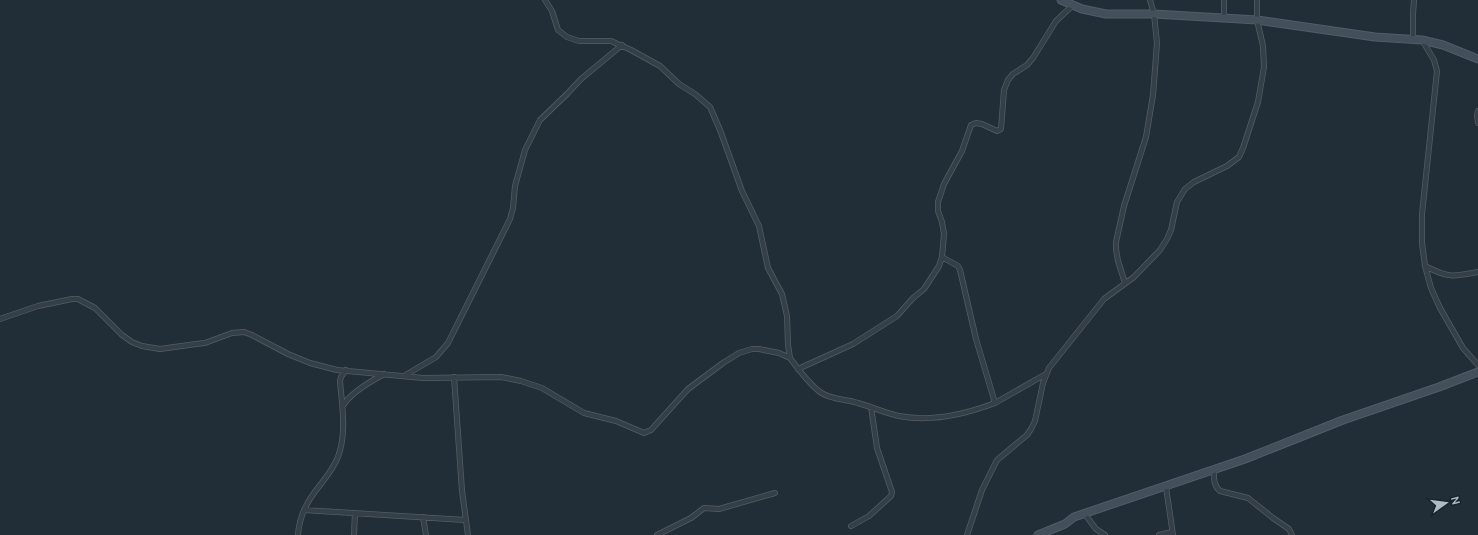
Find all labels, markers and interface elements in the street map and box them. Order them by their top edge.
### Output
north arrow [1426,483,1466,523]
text: N [1449,495,1463,506]

